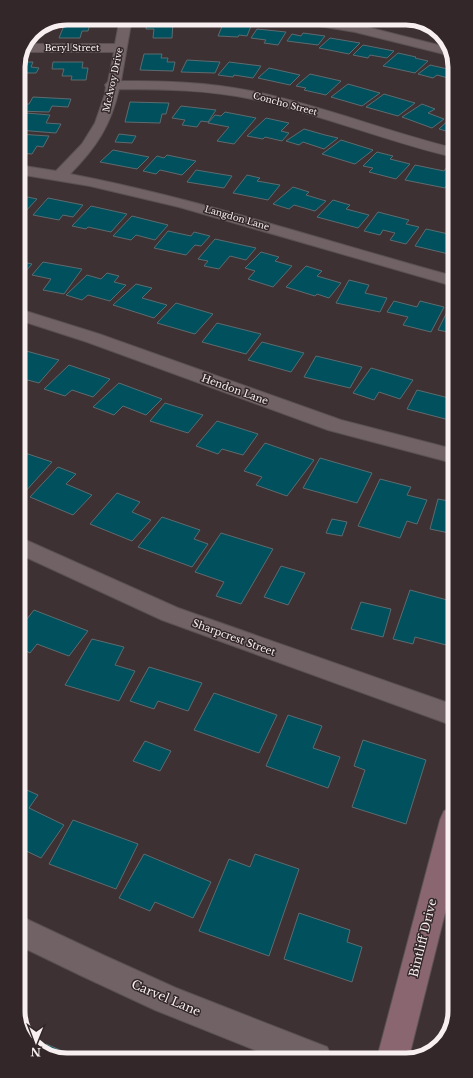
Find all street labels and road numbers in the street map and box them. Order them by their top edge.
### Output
street label: Beryl Street [45,42,100,53]
street label: McAvoy Drive [100,47,125,113]
street label: Concho Street [252,90,319,118]
street label: Langdon Lane [204,203,271,232]
street label: Hendon Lane [200,371,270,408]
street label: Sharpcrest Street [191,616,277,659]
street label: Bintliff Drive [405,897,440,979]
street label: Carvel Lane [129,976,203,1019]

